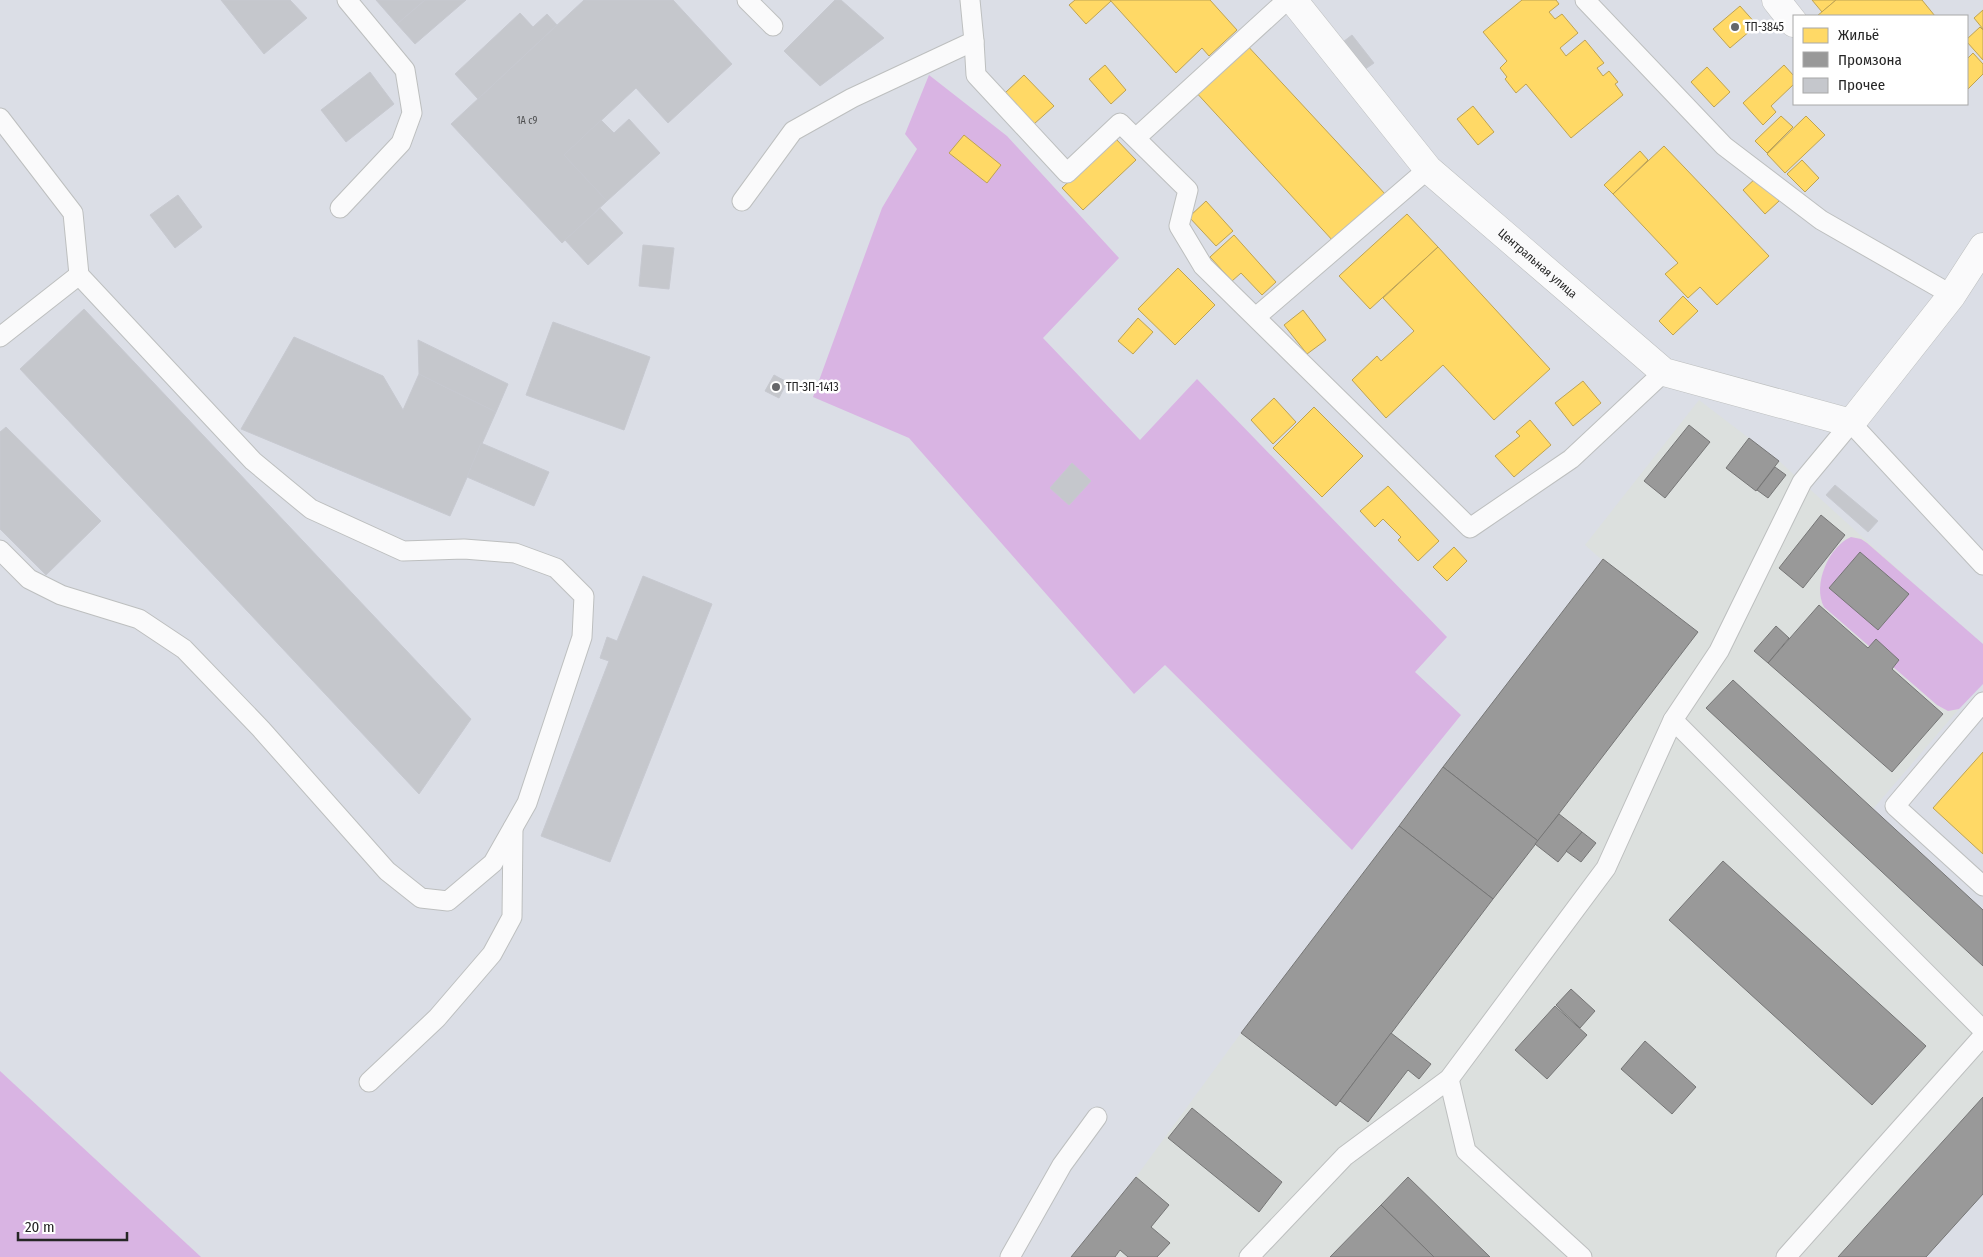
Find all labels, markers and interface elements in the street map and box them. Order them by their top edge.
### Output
legend [1793,15,1968,105]
place label: ТП-3845 [1745,20,1785,34]
marker: ТП-3845 [1729,21,1741,33]
text: Жильё [1838,26,1879,44]
text: Промзона [1838,51,1902,69]
text: Прочее [1838,76,1885,94]
house number: 1А с9 [517,115,537,127]
street label: Центральная улица [1495,226,1580,301]
place label: ТП-ЗП-1413 [786,380,839,394]
marker: ТП-ЗП-1413 [770,381,782,393]
scale bar [18,1210,126,1242]
text: 20 m [25,1218,55,1236]

